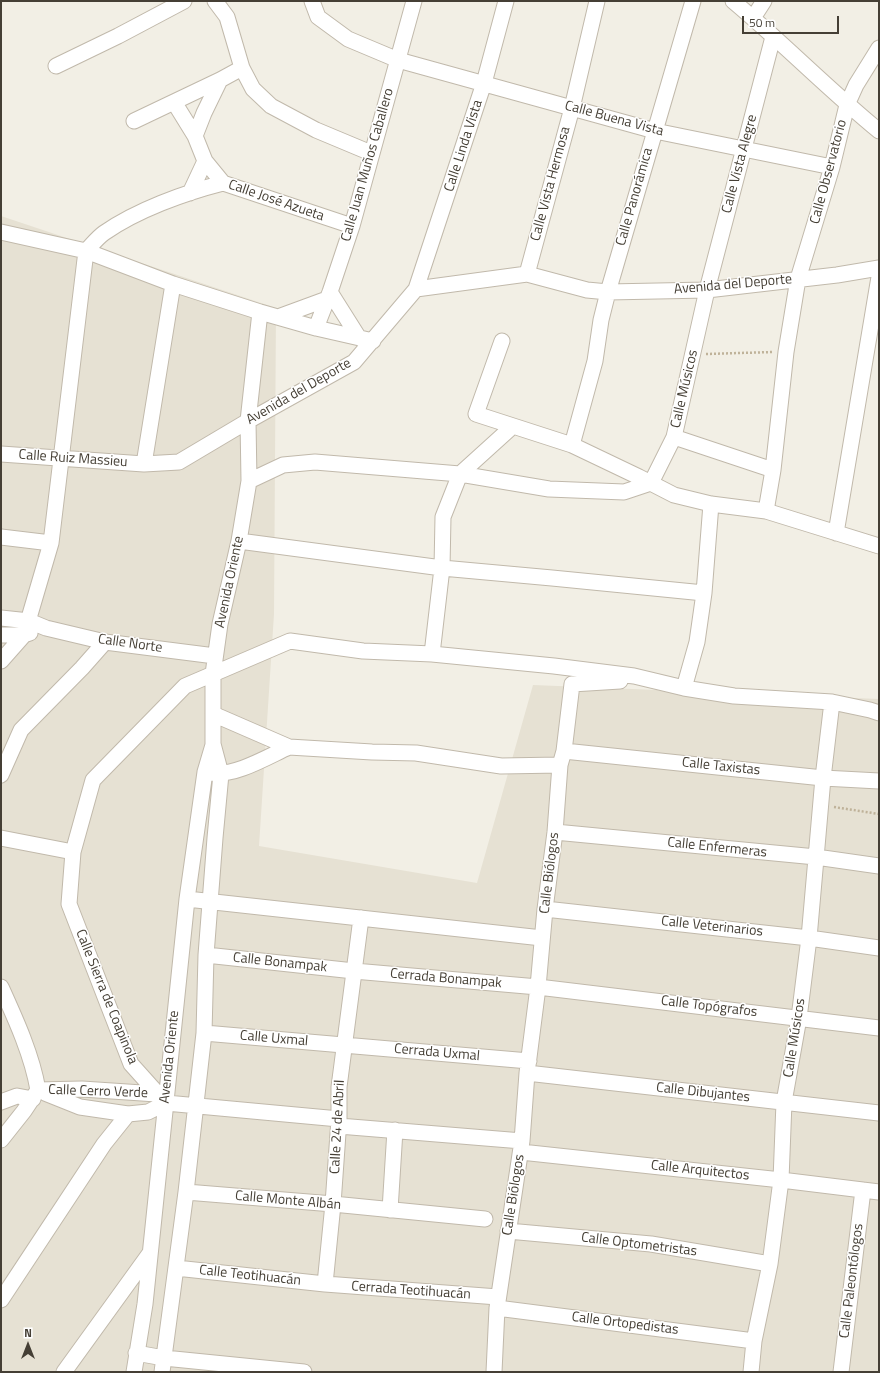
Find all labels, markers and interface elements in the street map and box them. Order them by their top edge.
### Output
scale bar [744,8,841,34]
text: 50 m [749,13,775,32]
street label: Calle Juan Muños Caballero [338,86,398,244]
street label: Calle Linda Vista [441,98,487,194]
street label: Calle Buena Vista [563,98,665,140]
street label: Calle Vista Alegre [719,113,761,215]
street label: Calle Observatorio [807,118,851,226]
street label: Calle Vista Hermosa [528,125,574,243]
street label: Calle Panorámica [613,146,657,248]
street label: Calle José Azueta [226,177,326,225]
street label: Avenida del Deporte [673,271,793,299]
street label: Calle Músicos [668,348,702,430]
street label: Avenida del Deporte [244,355,354,429]
street label: Calle Ruiz Massieu [18,447,128,471]
street label: Avenida Oriente [212,535,248,629]
street label: Calle Norte [97,631,163,657]
street label: Calle Taxistas [681,755,761,779]
street label: Calle Biólogos [537,831,563,915]
street label: Calle Enfermeras [666,834,768,862]
street label: Calle Veterinarios [660,913,764,941]
street label: Calle Sierra de Coapinola [71,927,141,1067]
street label: Calle Bonampak [232,950,328,976]
street label: Cerrada Bonampak [389,966,503,992]
street label: Calle Topógrafos [660,993,758,1021]
street label: Calle Músicos [780,997,810,1079]
street label: Avenida Oriente [157,1010,183,1104]
street label: Calle Uxmal [239,1028,309,1050]
street label: Cerrada Uxmal [393,1041,481,1065]
street label: Calle 24 de Abril [327,1079,349,1175]
street label: Calle Dibujantes [655,1080,751,1106]
street label: Calle Cerro Verde [48,1082,148,1102]
street label: Calle Biólogos [499,1153,529,1237]
street label: Calle Arquitectos [650,1157,750,1185]
street label: Calle Monte Albán [234,1188,342,1214]
street label: Calle Paleontólogos [837,1223,867,1339]
street label: Calle Optometristas [580,1230,698,1260]
street label: Calle Teotihuacán [198,1262,302,1290]
street label: Cerrada Teotihuacán [351,1278,471,1304]
street label: Calle Ortopedistas [571,1309,679,1339]
north arrow [8,1325,48,1365]
text: N [24,1325,32,1341]

